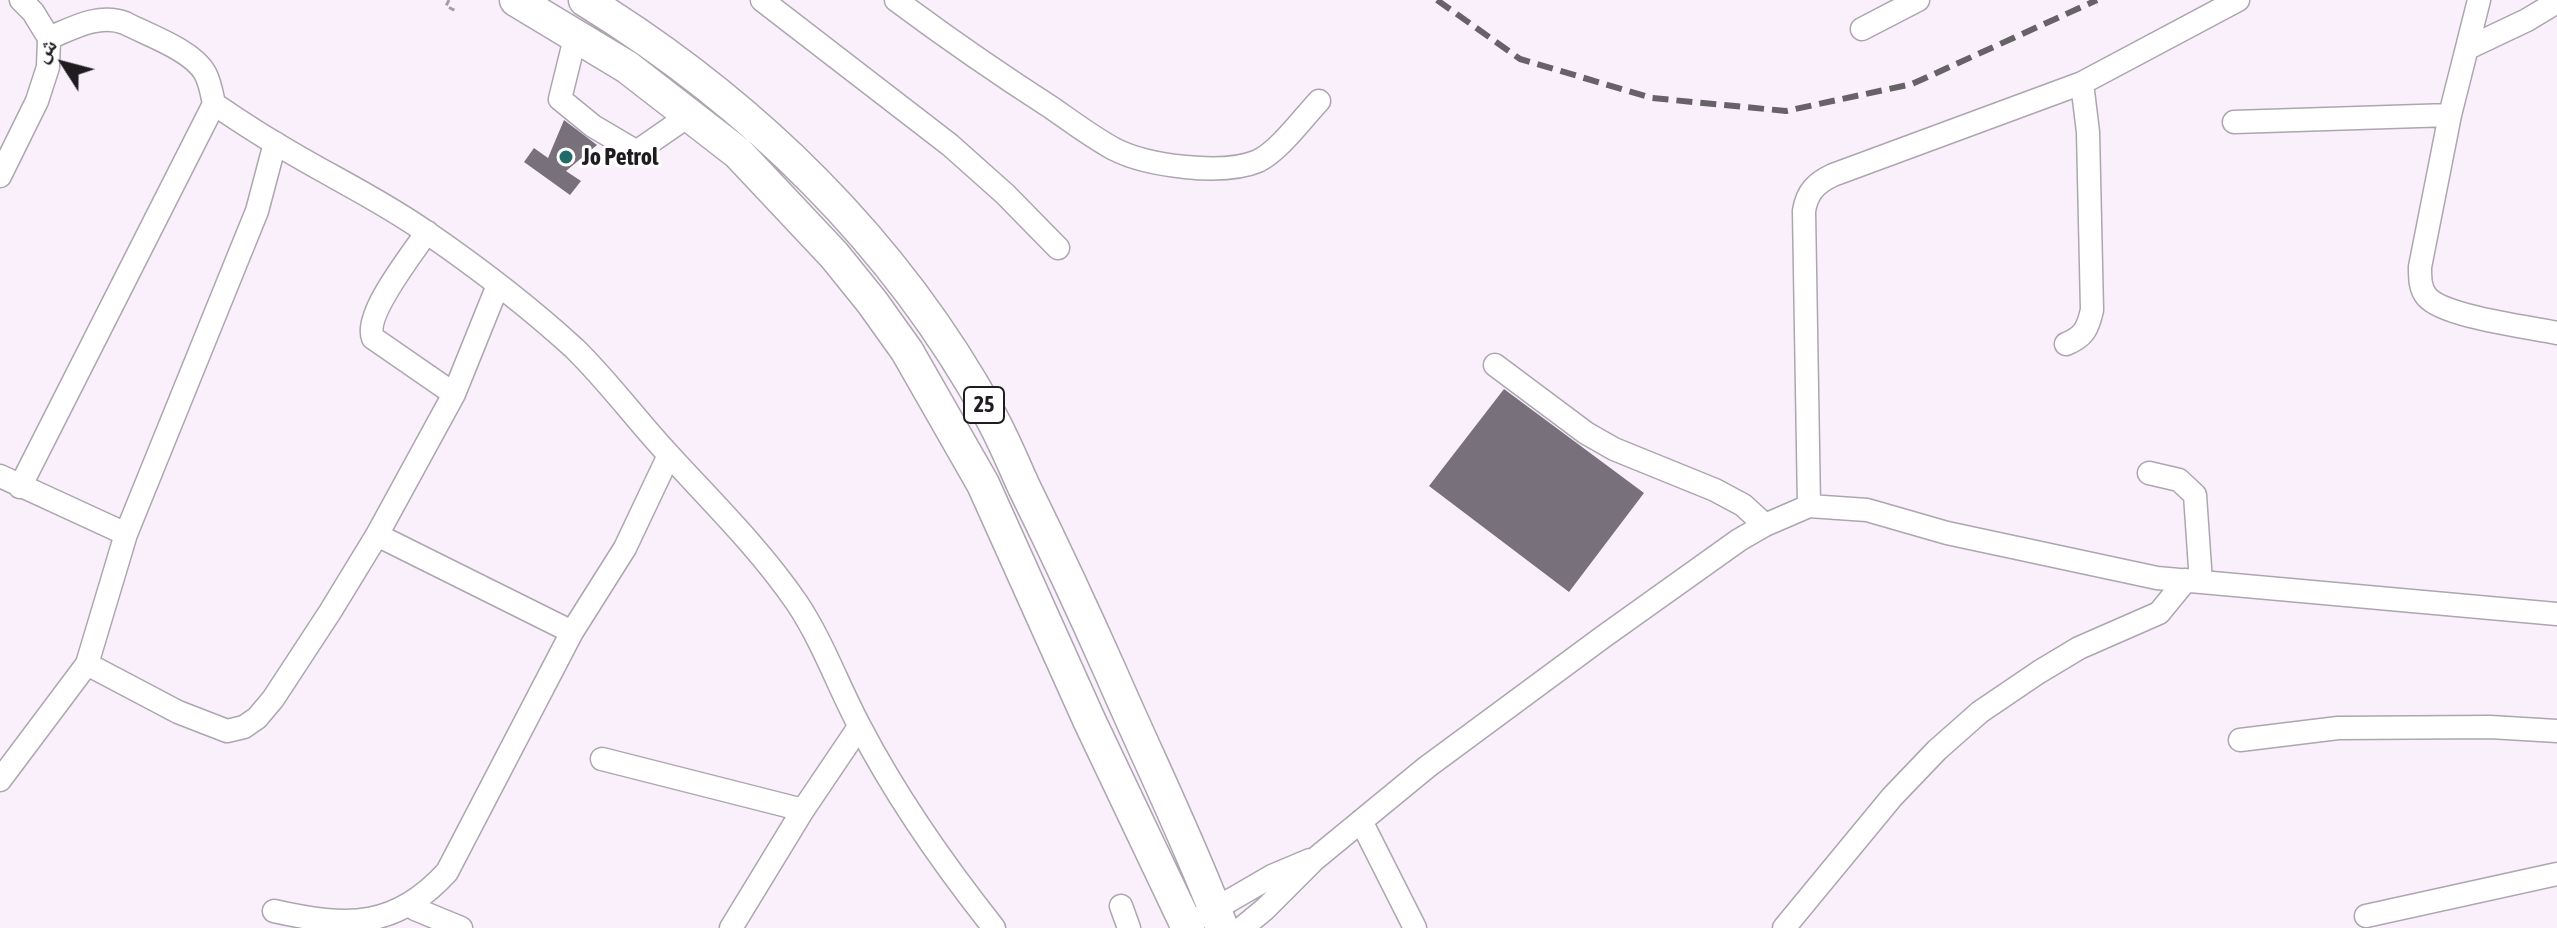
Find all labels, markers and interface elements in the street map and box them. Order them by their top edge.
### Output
north arrow [24,24,104,104]
text: ش [27,33,62,67]
place label: Jo Petrol [582,143,658,171]
marker: Jo Petrol [557,148,575,166]
road number: 25 [964,387,1004,423]

